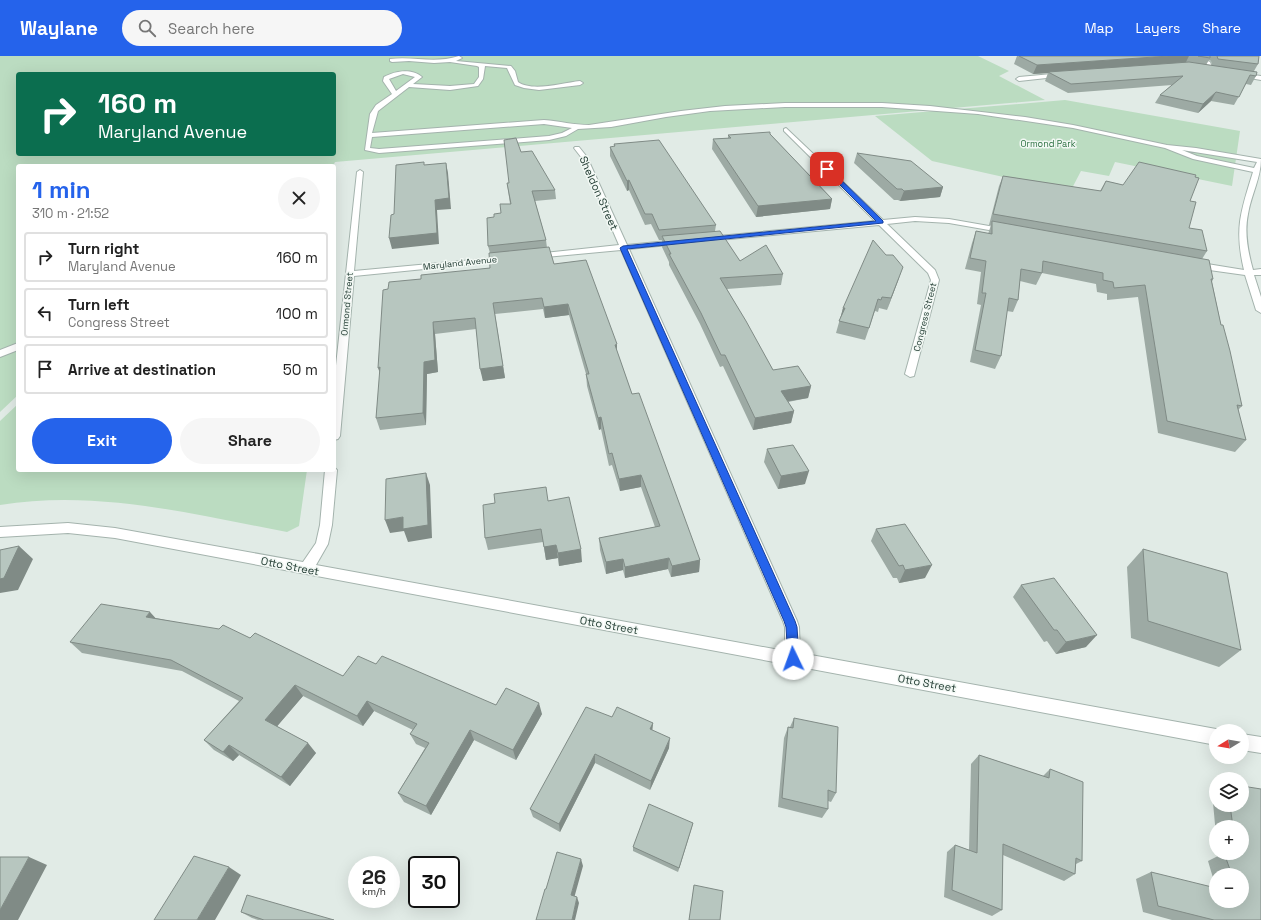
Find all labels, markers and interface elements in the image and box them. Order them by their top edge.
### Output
search box [122,10,402,46]
text: Waylane [20,16,98,41]
icon: search [136,17,158,39]
text: Search here [168,19,255,38]
text: Map [1084,19,1114,37]
text: Layers [1136,19,1180,37]
text: Share [1202,19,1241,37]
text: 160 m [98,85,177,121]
icon: right [32,88,84,140]
text: Maryland Avenue [98,120,247,143]
park label: Ormond Park [1020,138,1076,150]
pin [810,152,844,186]
street label: Sheldon Street [576,154,622,232]
icon: arrive [816,158,838,180]
text: 1 min [32,174,91,205]
button: close [278,177,320,219]
text: 310 m · 21:52 [32,205,109,222]
text: Turn right [68,239,139,258]
icon: right [34,246,56,268]
text: 160 m [276,248,318,267]
street label: Maryland Avenue [422,253,498,273]
text: Maryland Avenue [68,258,176,275]
street label: Ormond Street [338,272,356,336]
street label: Congress Street [911,281,939,353]
text: Turn left [68,295,130,314]
icon: left [34,302,56,324]
text: 100 m [276,304,318,323]
text: Congress Street [68,314,170,331]
icon: arrive [34,358,56,380]
text: Arrive at destination [68,360,216,379]
text: 50 m [283,360,318,379]
button: Exit [32,418,172,464]
button: Share [180,418,320,464]
street label: Otto Street [260,553,320,579]
street label: Otto Street [579,613,639,637]
position arrow [772,638,814,680]
street label: Otto Street [897,671,957,695]
north arrow [1209,724,1249,764]
map controls [1209,724,1249,908]
button: layers [1209,772,1249,812]
button: + [1209,820,1249,860]
speed limit sign: 30 [408,856,460,908]
text: 26 [362,864,386,890]
button: − [1209,868,1249,908]
text: km/h [362,885,386,898]

